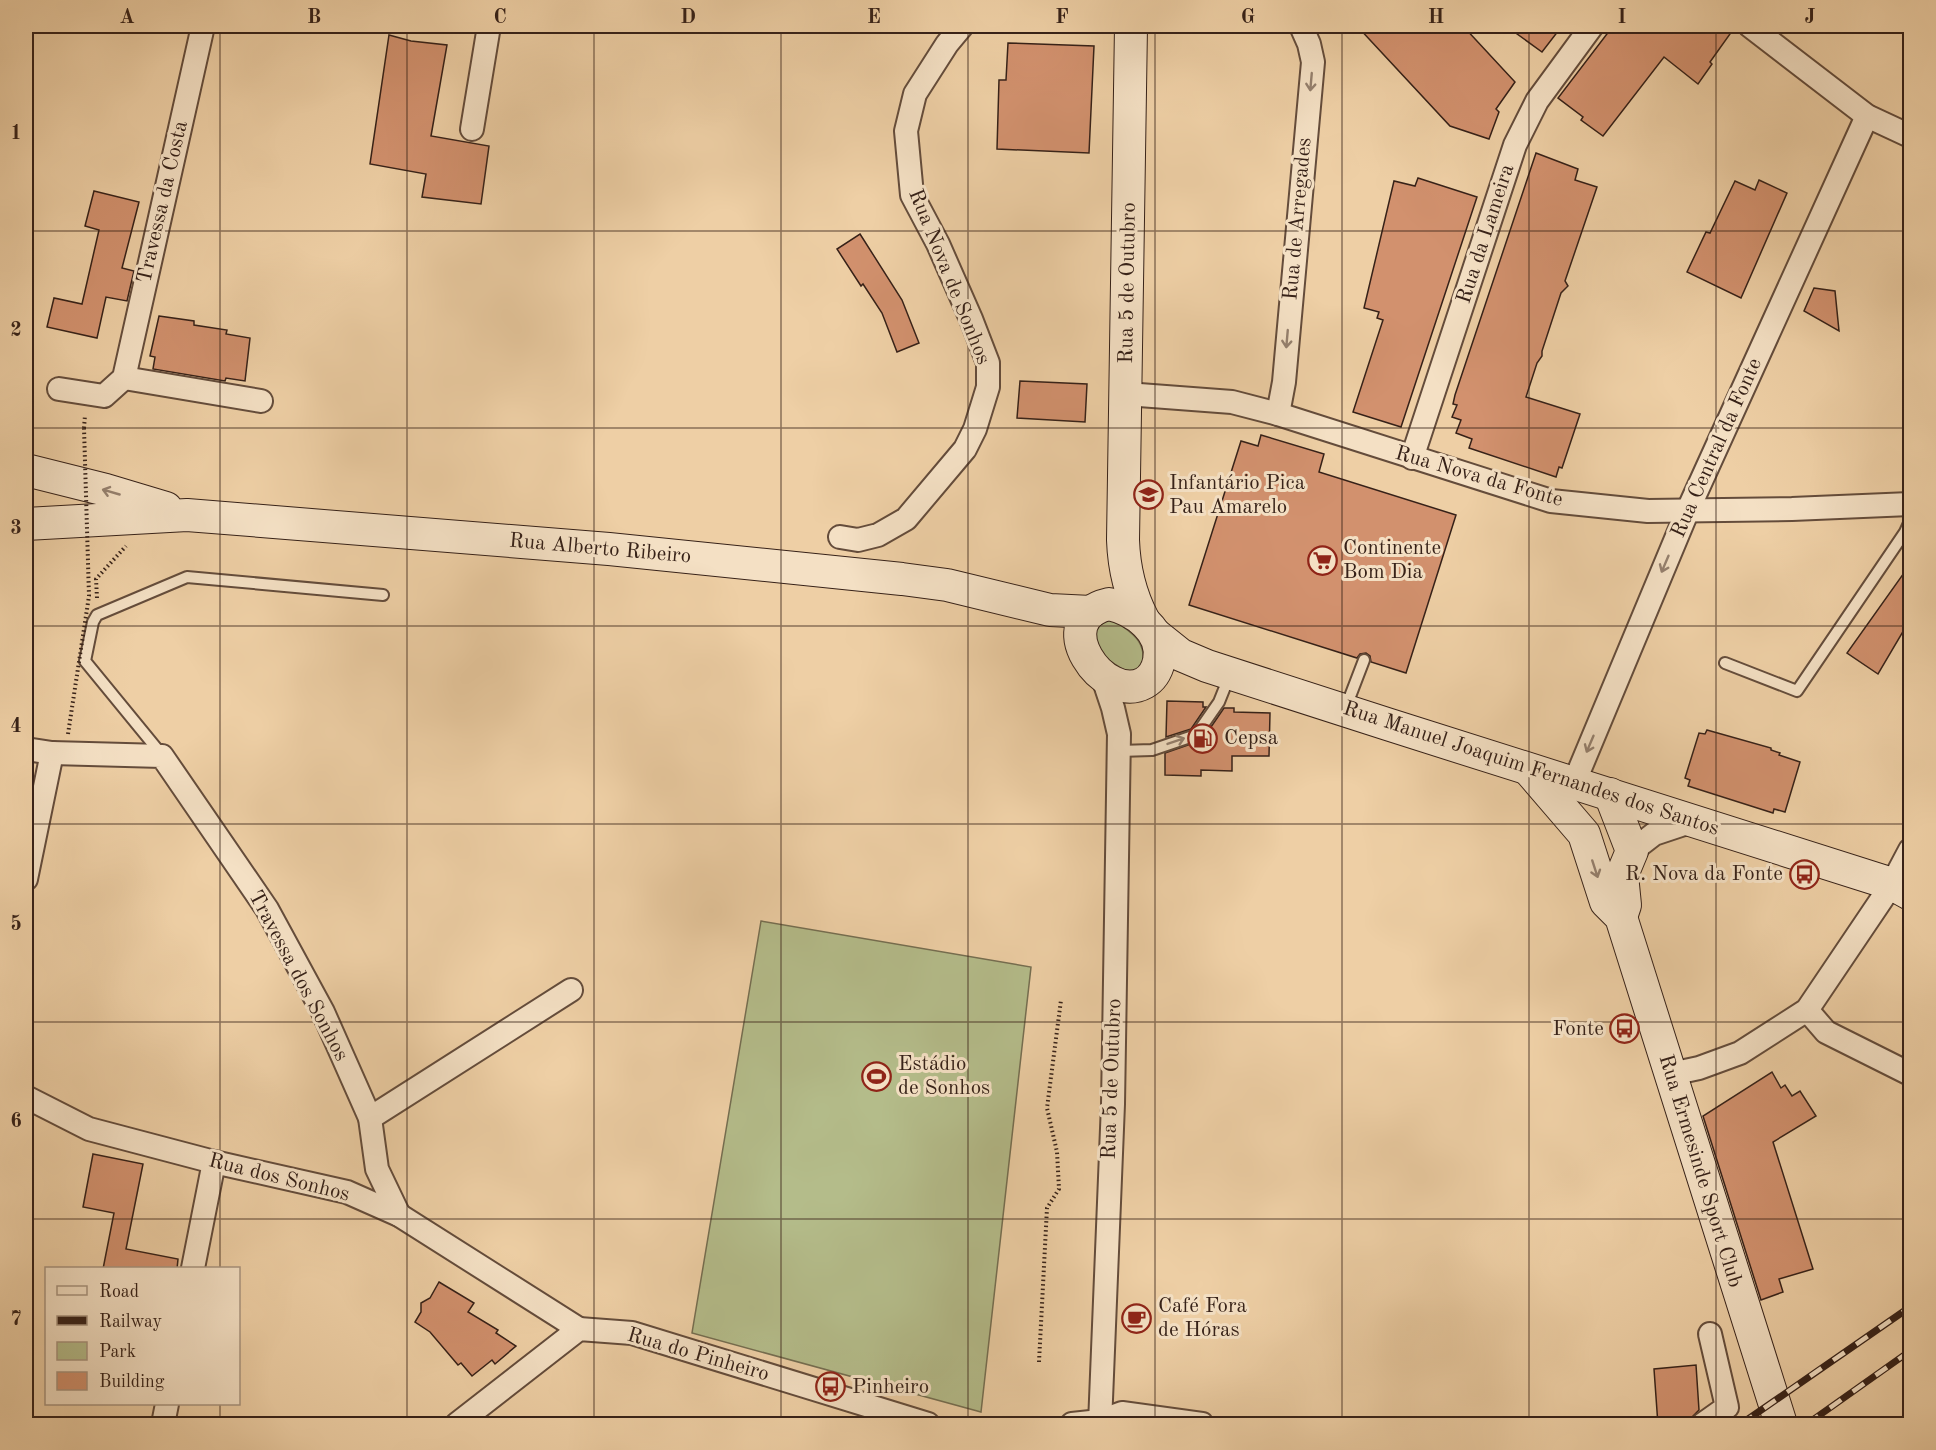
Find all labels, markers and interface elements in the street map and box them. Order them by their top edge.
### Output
text: A [119,8,135,28]
text: B [307,8,321,28]
text: C [493,8,507,28]
text: D [680,8,696,28]
text: E [867,8,881,28]
text: F [1055,8,1069,28]
text: G [1241,8,1255,28]
text: H [1428,8,1444,28]
text: I [1618,8,1626,28]
text: J [1805,8,1816,28]
one-way arrow [1305,71,1316,91]
street label: Travessa da Costa [134,119,192,285]
text: 1 [10,124,22,144]
street label: Rua de Arregades [1280,137,1316,301]
street label: Rua da Lameira [1454,162,1518,306]
street label: Rua Nova de Sonhos [904,186,994,368]
street label: Rua 5 de Outubro [1116,202,1140,364]
text: 2 [10,321,22,341]
one-way arrow [1281,328,1292,348]
street label: Rua Central da Fonte [1668,355,1766,541]
street label: Rua Nova da Fonte [1393,443,1565,511]
place label: Infantário Pica Pau Amarelo [1169,473,1305,518]
school or university icon: Infantário Pica Pau Amarelo [1132,479,1164,511]
one-way arrow [102,486,121,497]
text: 3 [10,519,22,539]
street label: Rua Alberto Ribeiro [508,531,692,567]
place label: Continente Bom Dia [1343,538,1441,583]
supermarket icon: Continente Bom Dia [1306,544,1338,576]
one-way arrow [1659,555,1670,573]
street label: Rua Manuel Joaquim Fernandes dos Santos [1340,698,1722,840]
text: 4 [10,717,22,737]
fuel station icon: Cepsa [1187,722,1219,754]
place label: Cepsa [1224,728,1278,749]
one-way arrow [1166,735,1185,746]
one-way arrow [1584,735,1595,753]
bus stop icon: R. Nova da Fonte [1788,858,1820,890]
one-way arrow [1590,859,1601,878]
place label: R. Nova da Fonte [1625,864,1783,885]
street label: Travessa dos Sonhos [244,887,352,1065]
text: 5 [10,914,22,935]
street label: Rua 5 de Outubro [1099,998,1125,1160]
bus stop icon: Fonte [1609,1013,1641,1045]
place label: Fonte [1553,1019,1604,1040]
street label: Rua Ermesinde Sport Club [1655,1052,1745,1290]
place label: Estádio de Sonhos [898,1054,990,1099]
sports icon: Estádio de Sonhos [861,1060,893,1092]
text: 6 [10,1112,22,1132]
street label: Rua dos Sonhos [206,1150,352,1206]
legend [45,1267,240,1405]
text: Road [99,1283,139,1301]
place label: Café Fora de Hóras [1158,1296,1247,1341]
cafe icon: Café Fora de Hóras [1121,1302,1153,1334]
text: 7 [10,1310,22,1330]
text: Railway [99,1313,162,1331]
street label: Rua do Pinheiro [625,1325,771,1385]
text: Park [99,1343,136,1361]
bus stop icon: Pinheiro [815,1371,847,1403]
text: Building [99,1373,165,1391]
place label: Pinheiro [852,1377,929,1398]

